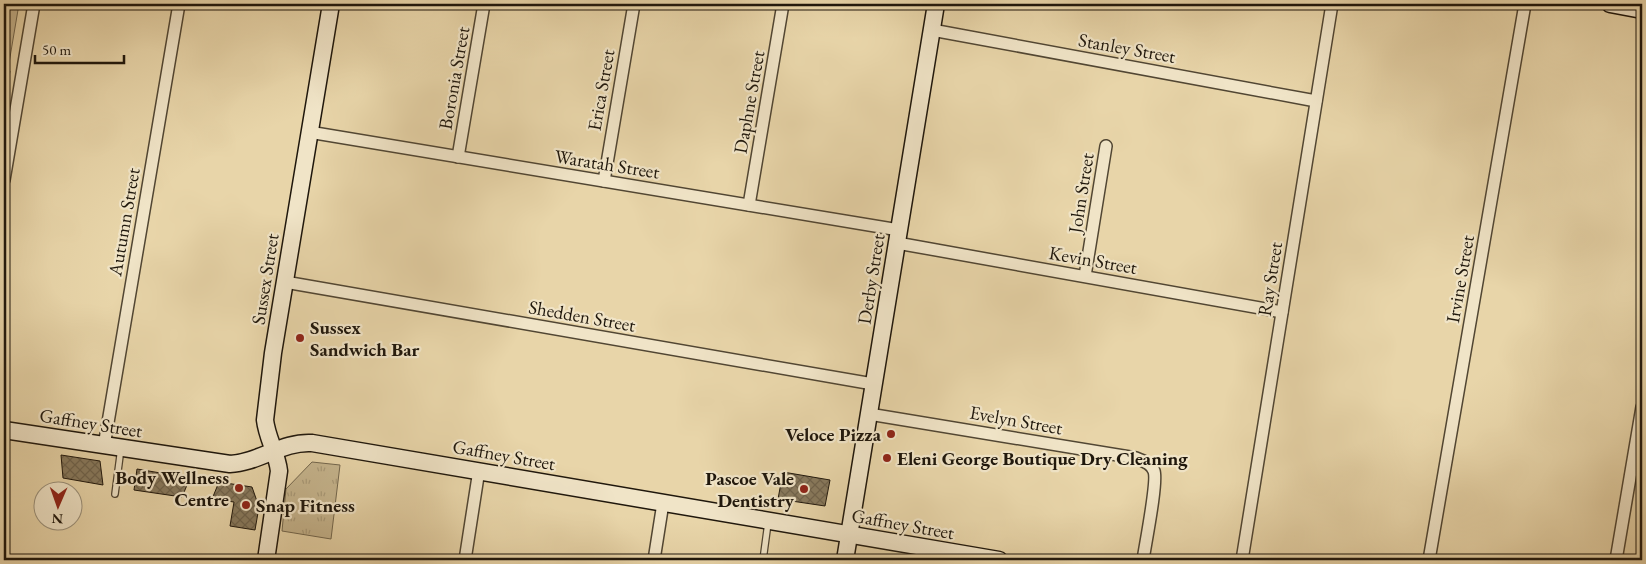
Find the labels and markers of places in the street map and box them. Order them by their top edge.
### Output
place label: Sussex Sandwich Bar [310,315,420,362]
marker: Sussex Sandwich Bar [294,332,306,344]
place label: Veloce Pizza [785,422,882,447]
marker: Veloce Pizza [885,428,897,440]
place label: Eleni George Boutique Dry Cleaning [897,446,1188,471]
marker: Eleni George Boutique Dry Cleaning [881,452,893,464]
place label: Body Wellness Centre [115,465,229,512]
place label: Pascoe Vale Dentistry [705,466,795,513]
marker: Body Wellness Centre [233,482,245,494]
marker: Pascoe Vale Dentistry [798,483,810,495]
place label: Snap Fitness [256,493,355,518]
marker: Snap Fitness [240,499,252,511]

